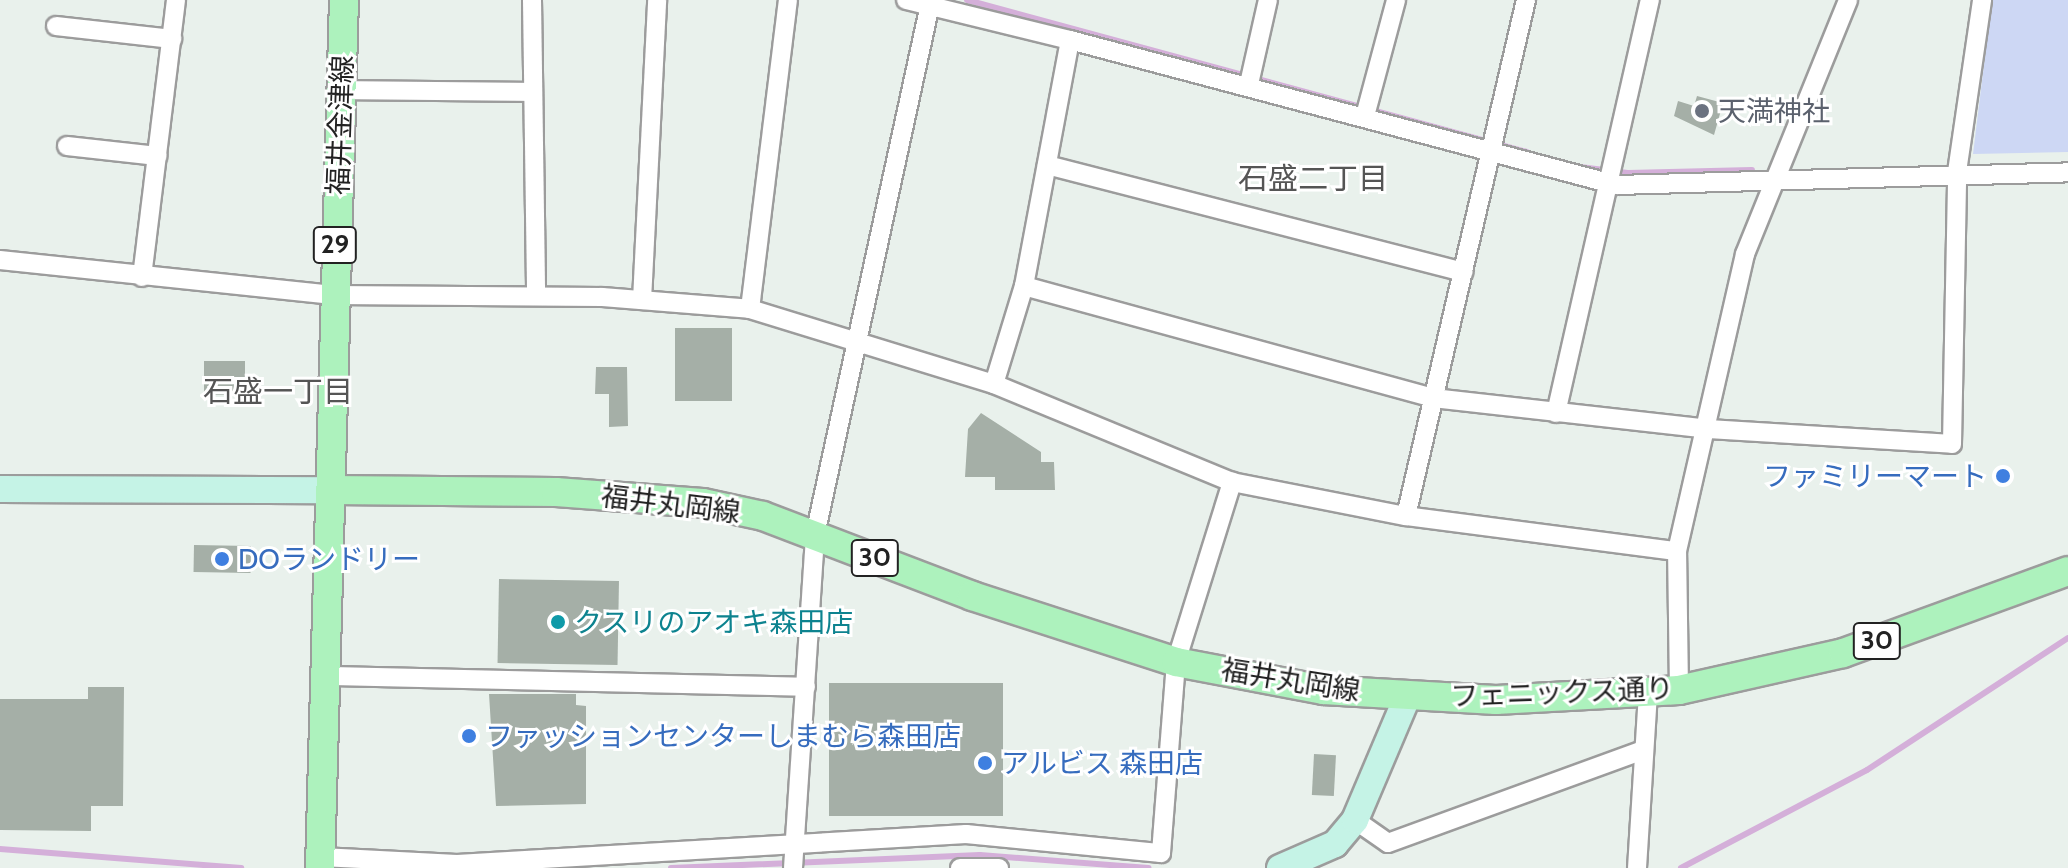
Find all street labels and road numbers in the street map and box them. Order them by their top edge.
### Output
street label: 福井金津線 [321,54,359,196]
road number: 29 [311,223,359,267]
street label: 福井丸岡線 [599,479,743,529]
road number: 30 [849,536,901,580]
road number: 30 [1851,619,1903,663]
street label: 福井丸岡線 [1219,652,1363,708]
street label: フェニックス通り [1449,671,1675,713]

